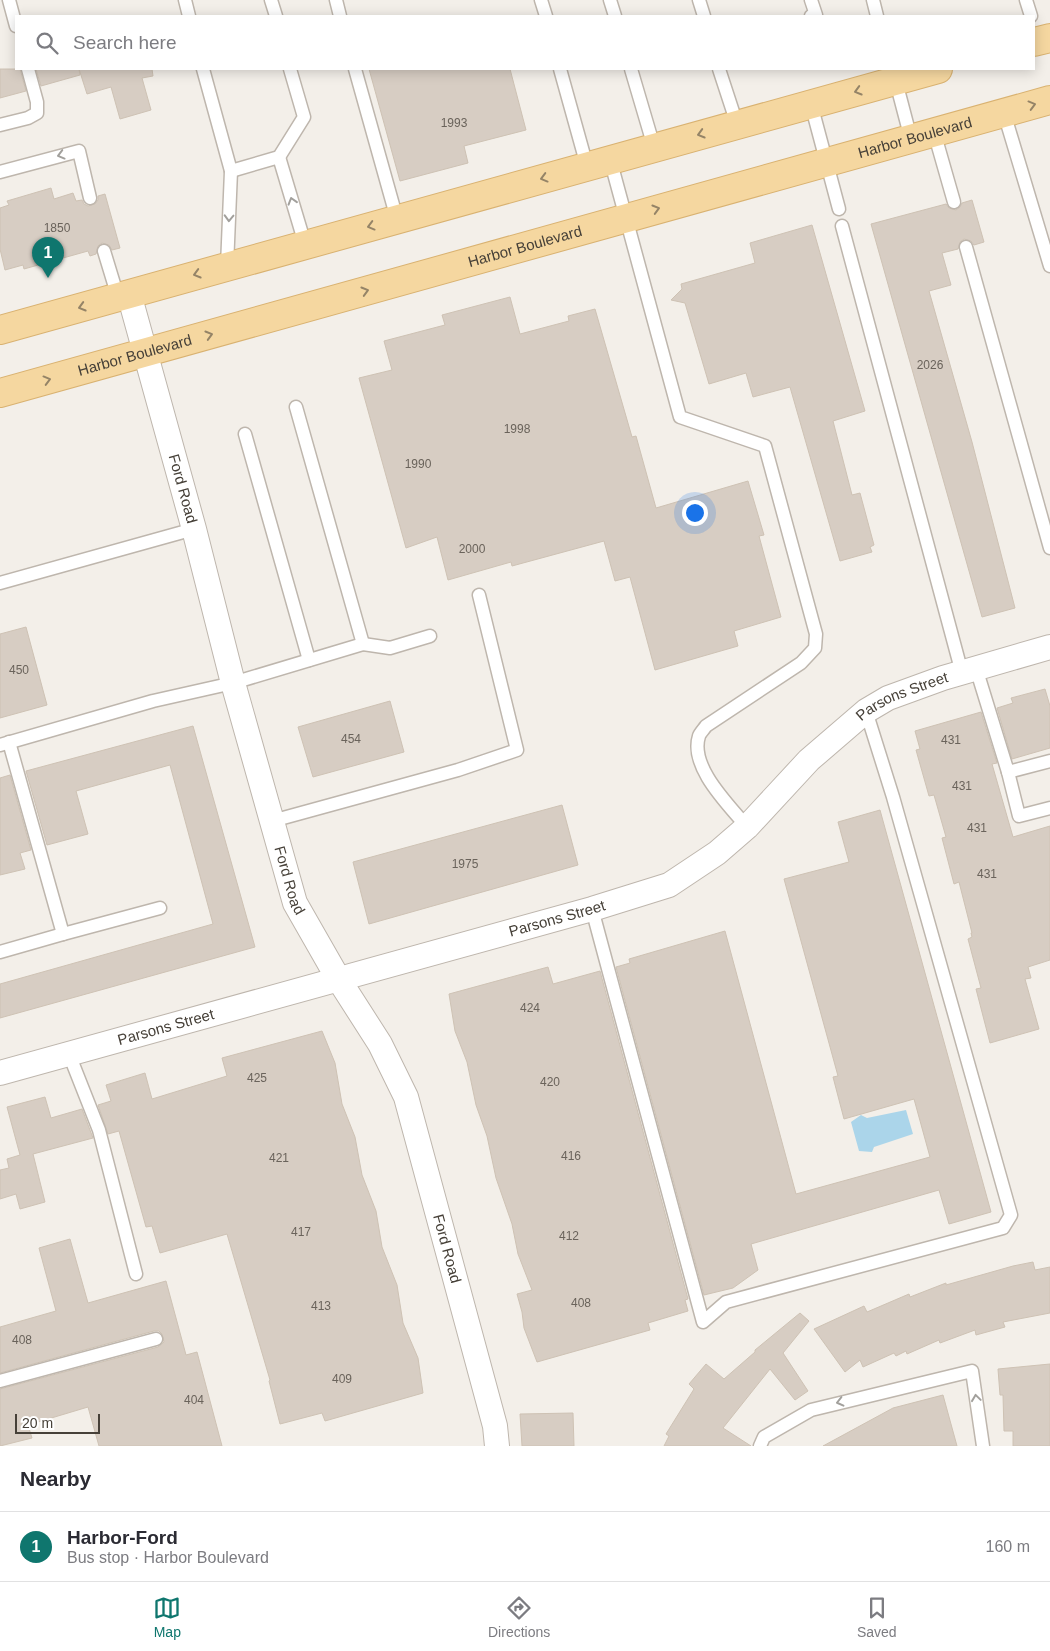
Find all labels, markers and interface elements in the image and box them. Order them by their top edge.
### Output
search box [15,15,1035,70]
icon: search [33,29,61,57]
text: Search here [73,32,177,53]
one-way arrow [853,85,862,96]
one-way arrow [1028,100,1036,110]
street label: Harbor Boulevard [856,113,974,161]
house number: 1993 [441,116,468,130]
one-way arrow [697,129,705,139]
one-way arrow [58,150,66,160]
one-way arrow [540,172,549,183]
one-way arrow [288,197,298,205]
one-way arrow [652,205,660,215]
one-way arrow [224,214,234,222]
one-way arrow [366,220,375,231]
house number: 1850 [44,221,71,235]
street label: Harbor Boulevard [466,222,584,270]
pin: 1 [32,237,64,278]
one-way arrow [193,269,201,279]
one-way arrow [361,286,370,297]
one-way arrow [79,301,87,311]
one-way arrow [204,330,213,341]
street label: Harbor Boulevard [76,331,194,379]
house number: 2026 [917,358,944,372]
one-way arrow [43,375,51,386]
house number: 1998 [504,422,531,436]
street label: Ford Road [166,452,201,525]
house number: 1990 [405,457,432,471]
your location [682,500,708,526]
house number: 2000 [459,542,486,556]
house number: 450 [9,663,29,677]
street label: Parsons Street [852,668,951,724]
house number: 454 [341,732,361,746]
house number: 431 [941,733,961,747]
house number: 431 [952,779,972,793]
house number: 431 [967,821,987,835]
street label: Ford Road [271,844,309,918]
house number: 1975 [452,857,479,871]
house number: 431 [977,867,997,881]
street label: Parsons Street [507,896,608,940]
house number: 424 [520,1001,540,1015]
street label: Parsons Street [116,1005,217,1048]
house number: 425 [247,1071,267,1085]
house number: 420 [540,1075,560,1089]
house number: 416 [561,1149,581,1163]
house number: 421 [269,1151,289,1165]
street label: Ford Road [430,1212,465,1285]
house number: 417 [291,1225,311,1239]
house number: 412 [559,1229,579,1243]
house number: 408 [571,1296,591,1310]
house number: 413 [311,1299,331,1313]
house number: 408 [12,1333,32,1347]
house number: 409 [332,1372,352,1386]
house number: 404 [184,1393,204,1407]
one-way arrow [971,1393,981,1402]
one-way arrow [836,1396,845,1407]
scale bar [15,1411,100,1434]
text: 20 m [22,1415,53,1431]
text: Nearby [20,1467,91,1490]
text: Harbor-Ford [67,1527,178,1548]
text: 1 [32,1538,40,1555]
text: 160 m [986,1538,1030,1555]
text: Bus stop · Harbor Boulevard [67,1549,269,1566]
tab: Map [153,1594,181,1640]
tab: Directions [488,1594,550,1640]
tab: Saved [857,1594,897,1640]

